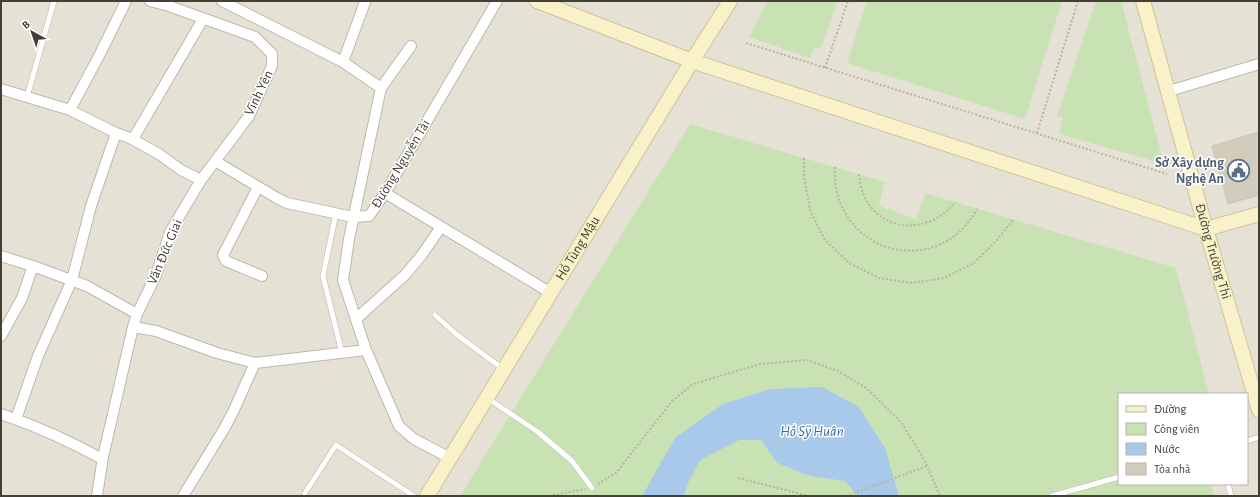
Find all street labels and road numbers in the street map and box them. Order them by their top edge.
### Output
street label: Vĩnh Yên [242,68,276,118]
street label: Đường Nguyễn Tài [367,116,433,211]
street label: Đường Trường Thi [1192,202,1233,301]
street label: Hồ Tùng Mậu [553,214,603,283]
street label: Văn Đức Giai [145,217,185,287]

